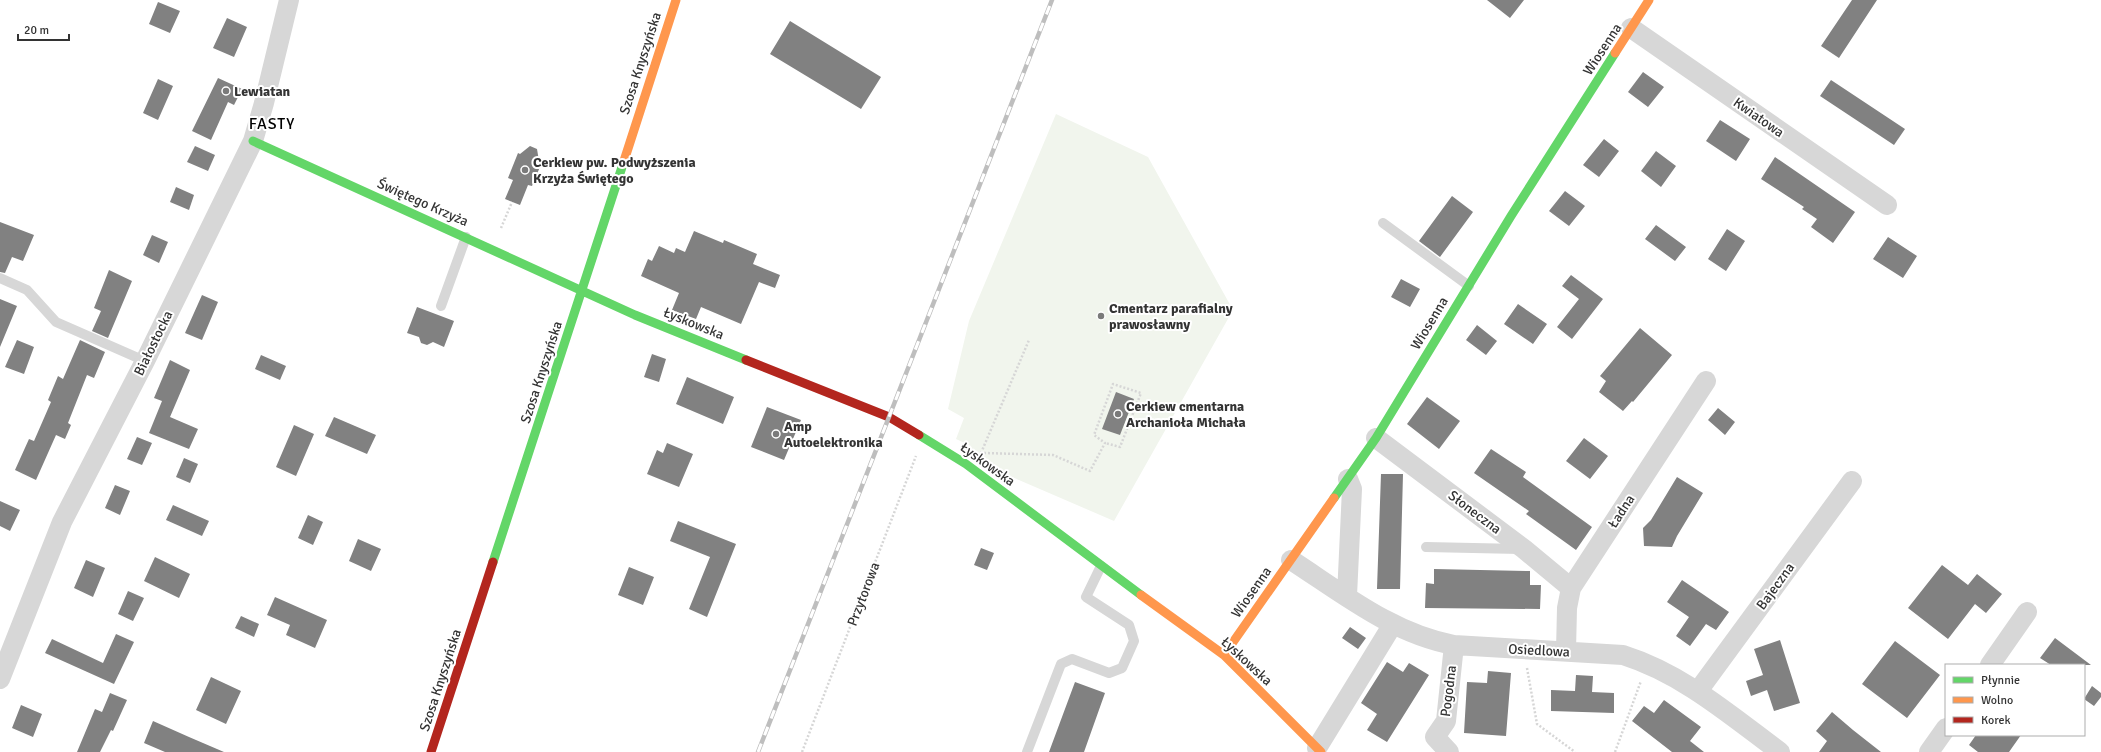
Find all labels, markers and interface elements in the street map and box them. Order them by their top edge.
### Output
street label: Szosa Knyszyńska [616,10,665,116]
scale bar [18,16,69,42]
street label: Wiosenna [1579,20,1625,78]
text: 20 m [24,23,49,38]
place label: Lewiatan [234,83,291,100]
marker: Lewiatan [221,86,231,96]
street label: Kwiatowa [1730,94,1787,141]
district label: FASTY [249,114,295,134]
place label: Cerkiew pw. Podwyższenia Krzyża Świętego [533,154,696,187]
marker: Cerkiew pw. Podwyższenia Krzyża Świętego [520,165,530,175]
street label: Świętego Krzyża [375,175,471,230]
street label: Wiosenna [1407,294,1452,353]
place label: Cmentarz parafialny prawosławny [1109,300,1233,333]
street label: Łyskowska [661,304,727,343]
street label: Białostocka [130,308,176,379]
marker: Cmentarz parafialny prawosławny [1096,311,1106,321]
street label: Szosa Knyszyńska [517,319,566,425]
place label: Cerkiew cmentarna Archanioła Michała [1126,398,1246,431]
marker: Cerkiew cmentarna Archanioła Michała [1113,409,1123,419]
place label: Amp Autoelektronika [784,418,883,451]
marker: Amp Autoelektronika [771,429,781,439]
street label: Łyskowska [957,439,1018,490]
street label: Słoneczna [1445,487,1505,538]
street label: Ładna [1604,491,1638,531]
street label: Bajeczna [1753,559,1798,613]
street label: Przytorowa [844,560,883,629]
street label: Wiosenna [1228,563,1275,621]
street label: Szosa Knyszyńska [416,627,465,733]
street label: Łyskowska [1218,633,1276,689]
street label: Osiedlowa [1508,640,1570,661]
street label: Pogodna [1437,664,1460,718]
legend [1945,664,2085,736]
text: Płynnie [1981,673,2020,688]
text: Wolno [1981,693,2013,708]
text: Korek [1981,713,2010,728]

